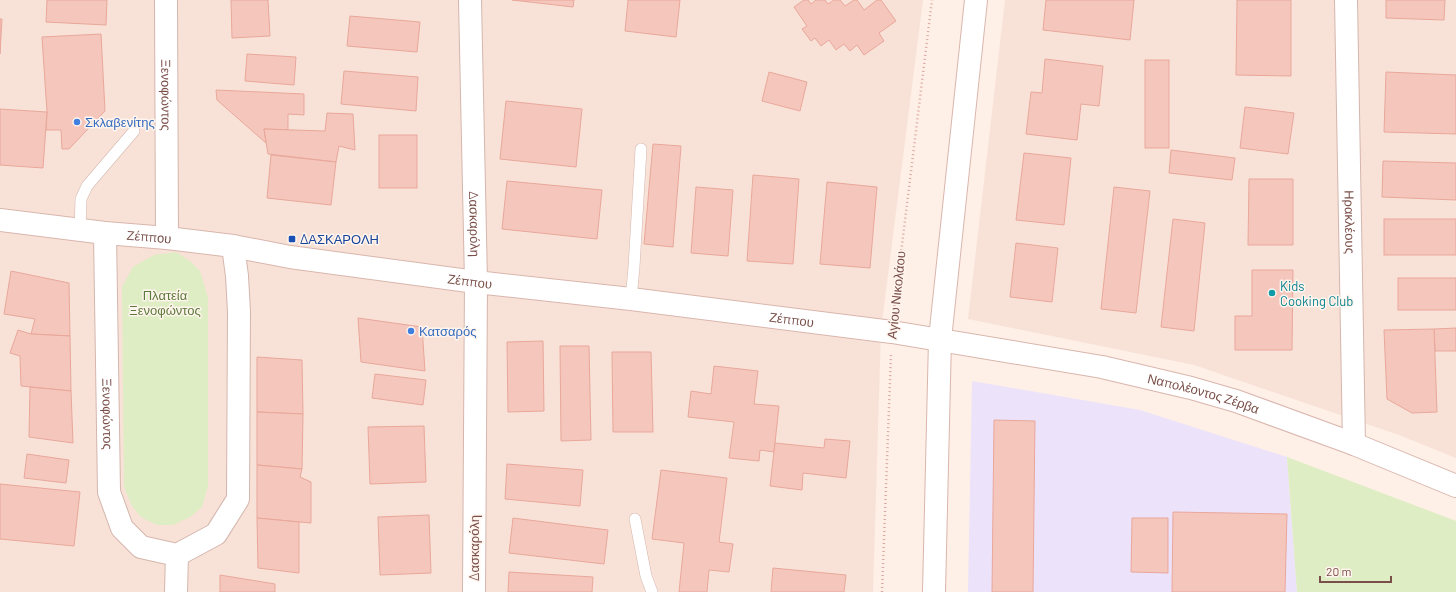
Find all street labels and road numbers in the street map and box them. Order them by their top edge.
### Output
street label: Ξενοφώντος [158,59,175,131]
street label: Ηρακλέους [1341,190,1359,254]
street label: Δασκαρόλη [466,191,483,257]
street label: Ζέππου [126,227,172,246]
street label: Αγίου Νικολάου [883,250,909,340]
street label: Ζέππου [447,270,493,292]
street label: Ζέππου [768,309,815,330]
street label: Ναπολέοντος Ζέρβα [1146,370,1262,417]
street label: Ξενοφώντος [99,378,116,450]
street label: Δασκαρόλη [466,515,482,581]

